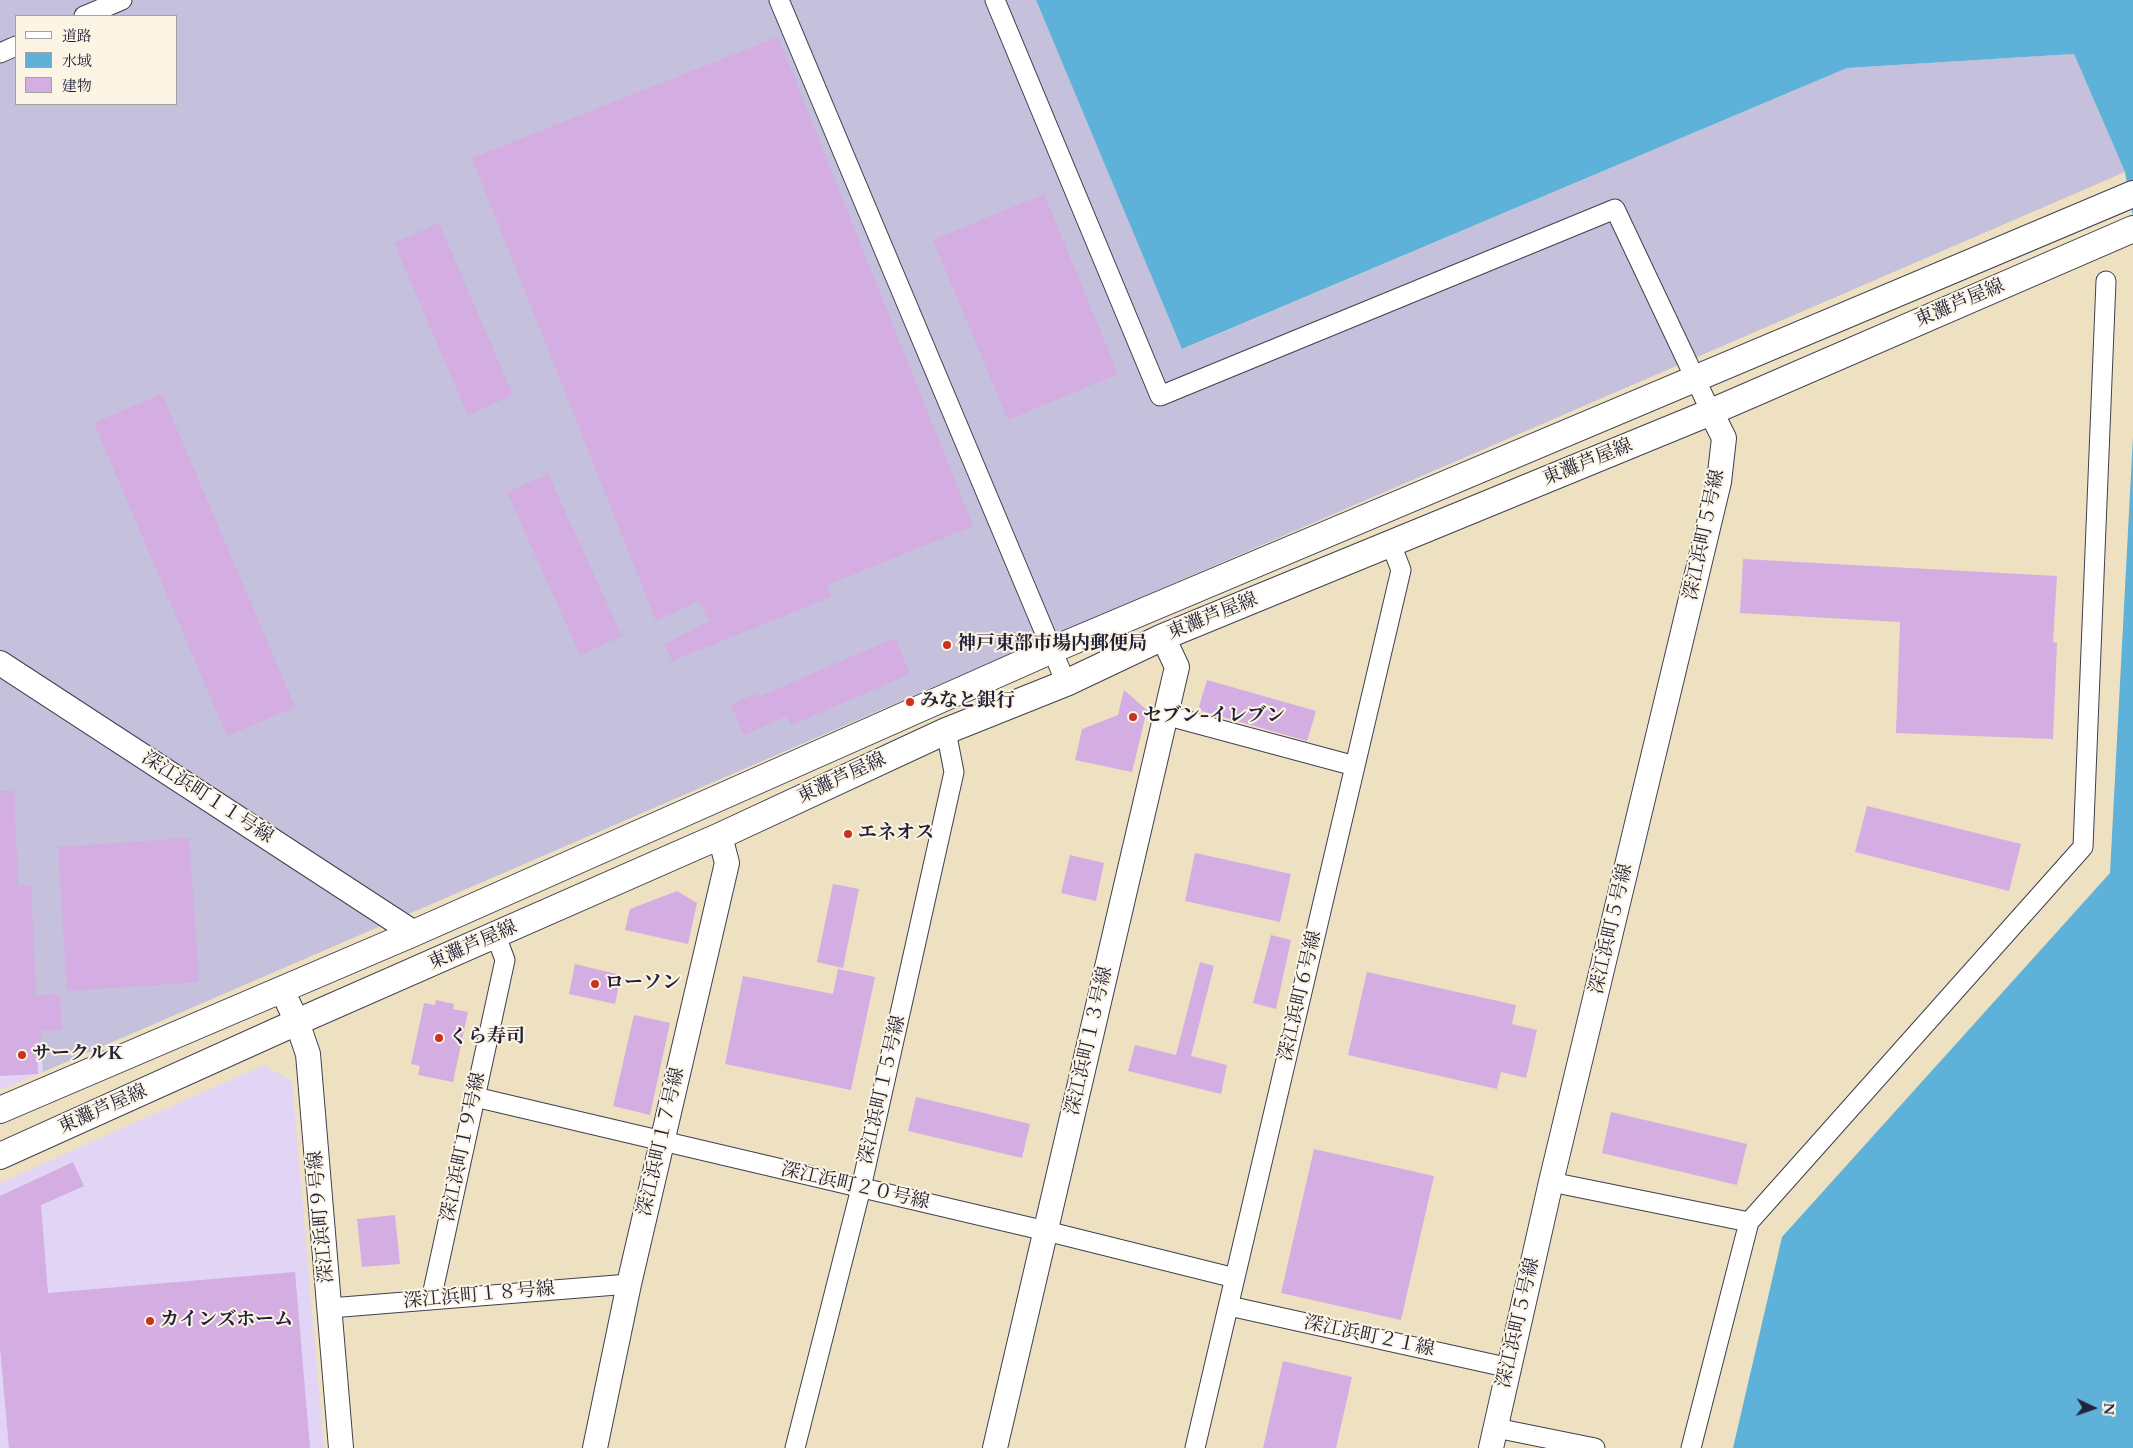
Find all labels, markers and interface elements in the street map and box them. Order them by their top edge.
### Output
legend [15,15,178,105]
text: 道路 [62,26,92,46]
text: 水域 [62,51,92,71]
text: 建物 [62,76,92,96]
street label: 東灘芦屋線 [1912,275,2008,333]
street label: 東灘芦屋線 [1540,435,1636,491]
street label: 深江浜町５号線 [1680,468,1730,602]
street label: 東灘芦屋線 [1165,589,1261,645]
place label: 神戸東部市場内郵便局 [957,634,1147,656]
marker: 神戸東部市場内郵便局 [941,639,953,651]
place label: みなと銀行 [920,691,1015,713]
marker: みなと銀行 [904,696,916,708]
place label: セブン-イレブン [1143,706,1285,728]
marker: セブン-イレブン [1127,711,1139,723]
street label: 深江浜町１１号線 [137,747,277,849]
street label: 東灘芦屋線 [794,749,890,809]
place label: エネオス [858,823,934,845]
marker: エネオス [842,828,854,840]
street label: 深江浜町５号線 [1586,862,1638,996]
street label: 東灘芦屋線 [425,916,521,976]
street label: 深江浜町６号線 [1275,929,1327,1063]
street label: 深江浜町１３号線 [1062,964,1118,1118]
place label: ローソン [605,973,681,995]
marker: ローソン [589,978,601,990]
street label: 深江浜町１５号線 [855,1013,911,1167]
place label: くら寿司 [449,1027,525,1049]
marker: くら寿司 [433,1032,445,1044]
place label: サークルK [32,1044,123,1066]
marker: サークルK [16,1049,28,1061]
street label: 深江浜町１７号線 [634,1065,690,1219]
street label: 深江浜町１９号線 [437,1070,491,1224]
street label: 東灘芦屋線 [55,1080,151,1140]
street label: 深江浜町９号線 [305,1150,339,1284]
street label: 深江浜町２０号線 [778,1159,932,1215]
street label: 深江浜町５号線 [1493,1256,1545,1390]
street label: 深江浜町１８号線 [402,1278,556,1314]
place label: カインズホーム [160,1310,293,1332]
street label: 深江浜町２１線 [1302,1312,1436,1362]
marker: カインズホーム [144,1315,156,1327]
north arrow [2068,1383,2118,1433]
text: N [2099,1402,2118,1415]

